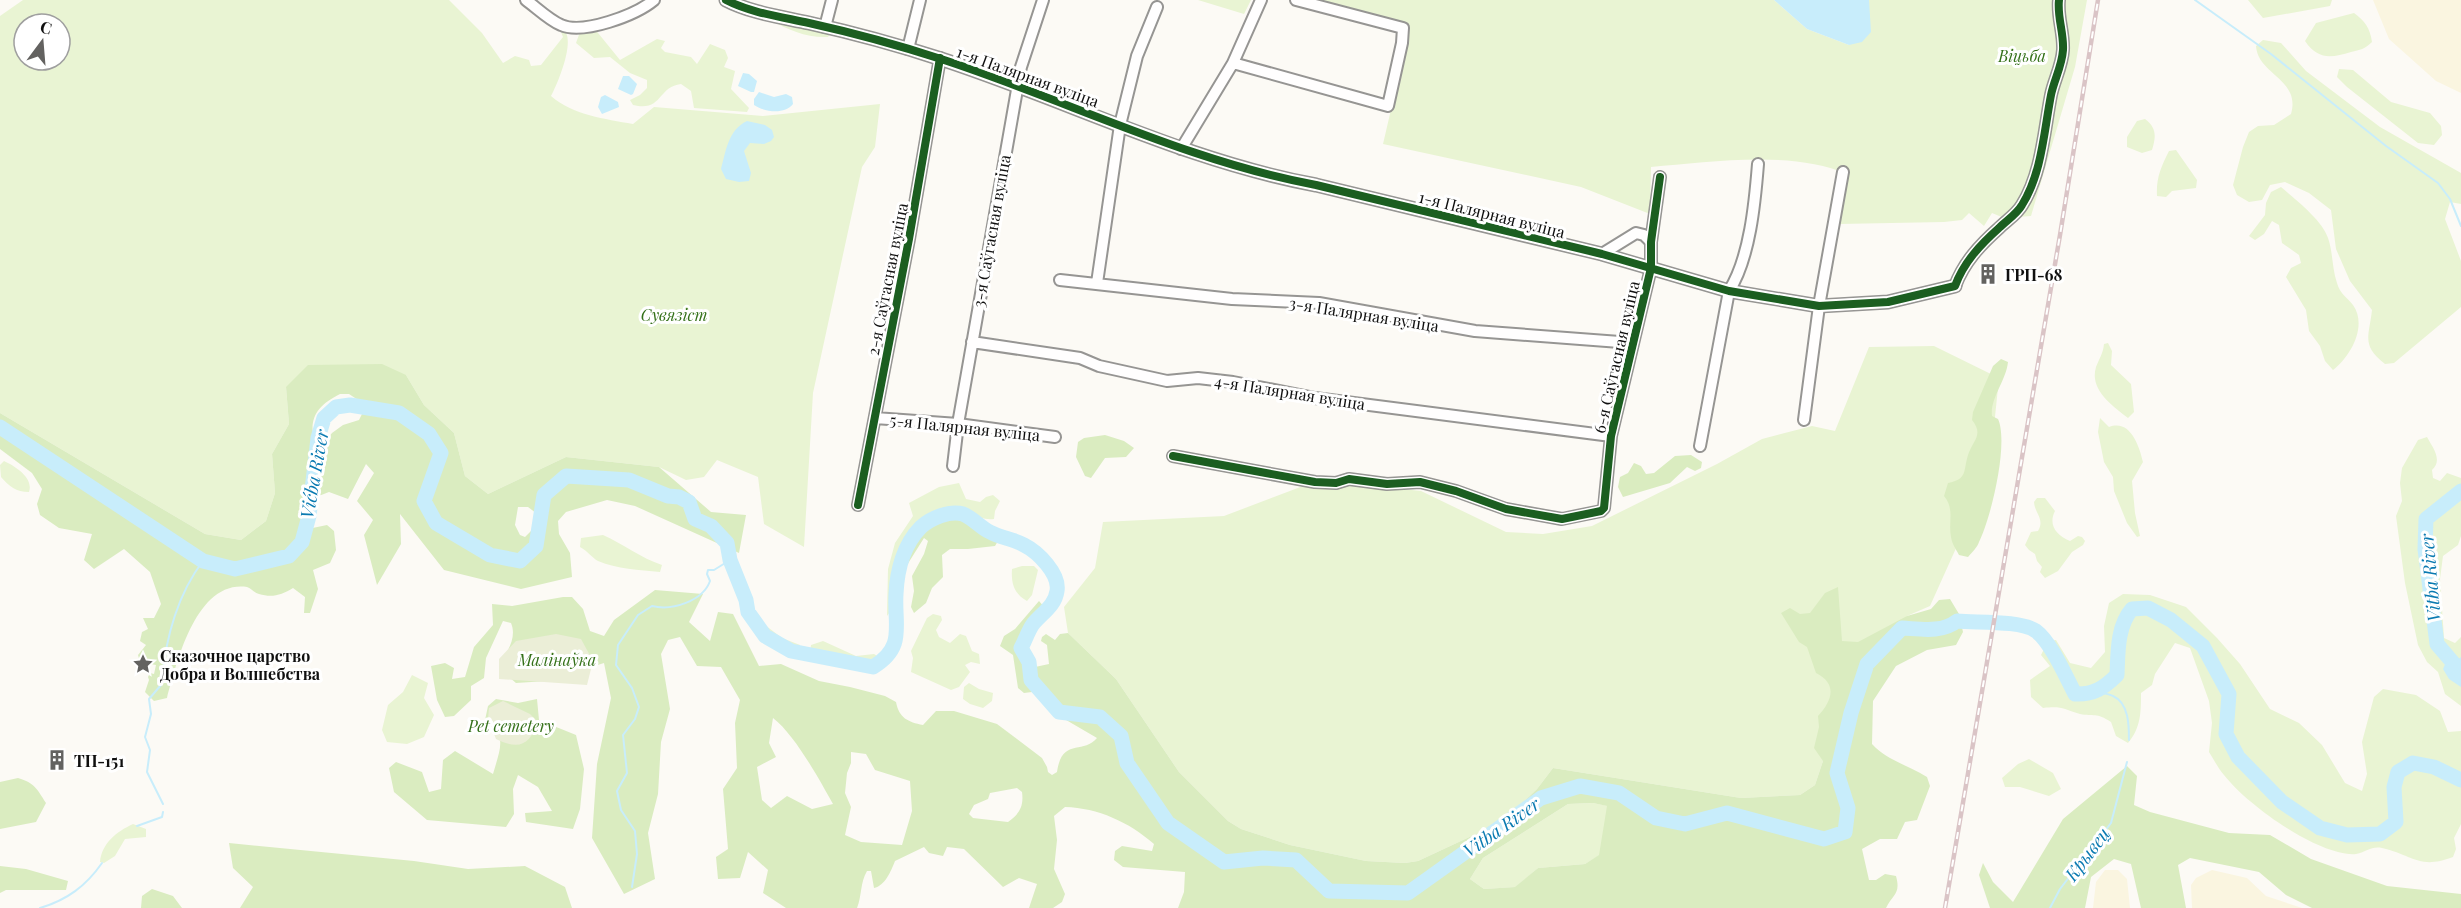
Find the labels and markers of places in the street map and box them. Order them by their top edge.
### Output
building icon: ГРП-68 [1976,262,2000,286]
place label: ГРП-68 [2005,264,2063,285]
place label: Сказочное царство Добра и Волшебства [160,645,321,684]
place icon: Сказочное царство Добра и Волшебства [131,652,155,676]
building icon: ТП-151 [45,748,69,772]
place label: ТП-151 [74,750,124,771]

